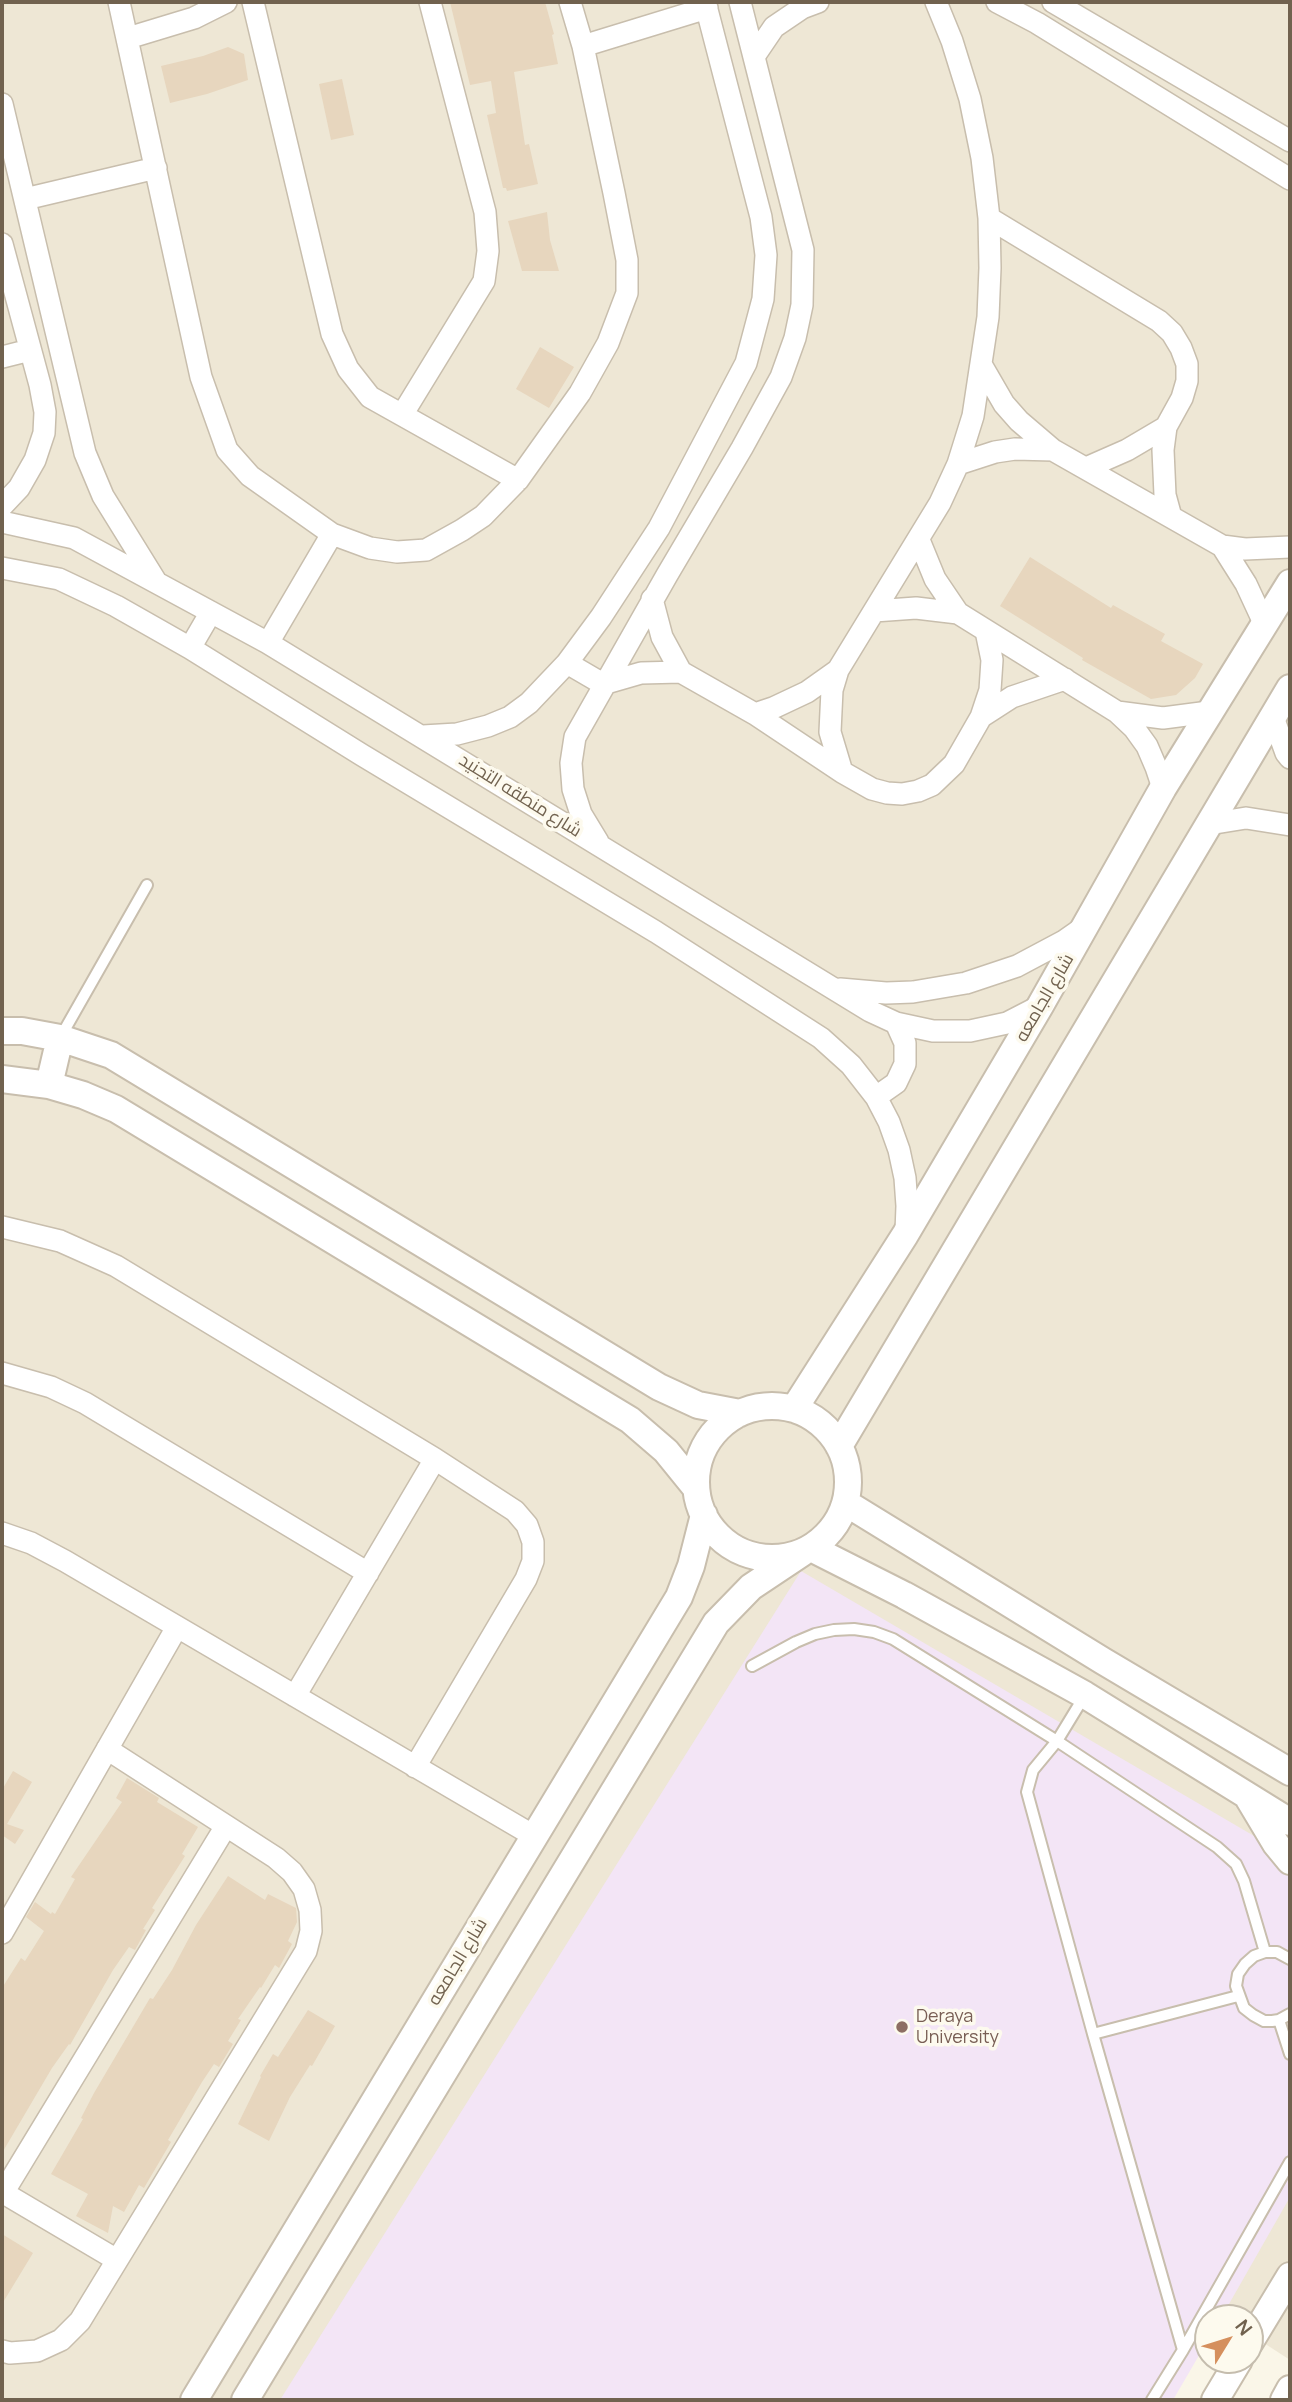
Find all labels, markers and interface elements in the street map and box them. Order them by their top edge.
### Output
street label: شارع منطقه التجنيد [455,750,585,842]
street label: شارع الجامعه [1011,950,1079,1046]
street label: شارع الجامعه [424,1915,492,2009]
place label: Deraya University [916,2006,999,2048]
marker: Deraya University [894,2019,910,2035]
north arrow [1194,2304,1264,2374]
text: N [1230,2314,1258,2341]

